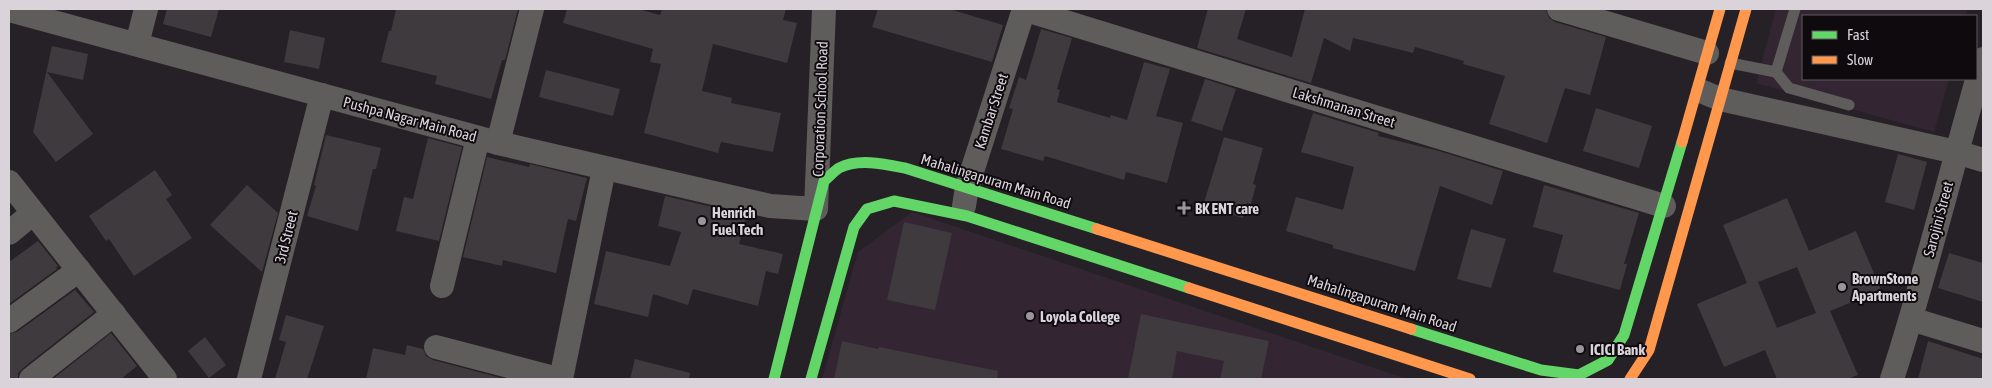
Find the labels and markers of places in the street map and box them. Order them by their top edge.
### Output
place label: BK ENT care [1195,200,1259,217]
marker: BK ENT care [1177,201,1191,215]
place label: Henrich Fuel Tech [712,204,763,238]
marker: Henrich Fuel Tech [696,215,708,227]
place label: BrownStone Apartments [1851,270,1918,304]
marker: BrownStone Apartments [1836,281,1848,293]
place label: Loyola College [1040,308,1120,325]
marker: Loyola College [1024,310,1036,322]
place label: ICICI Bank [1590,341,1645,358]
marker: ICICI Bank [1574,343,1586,355]

